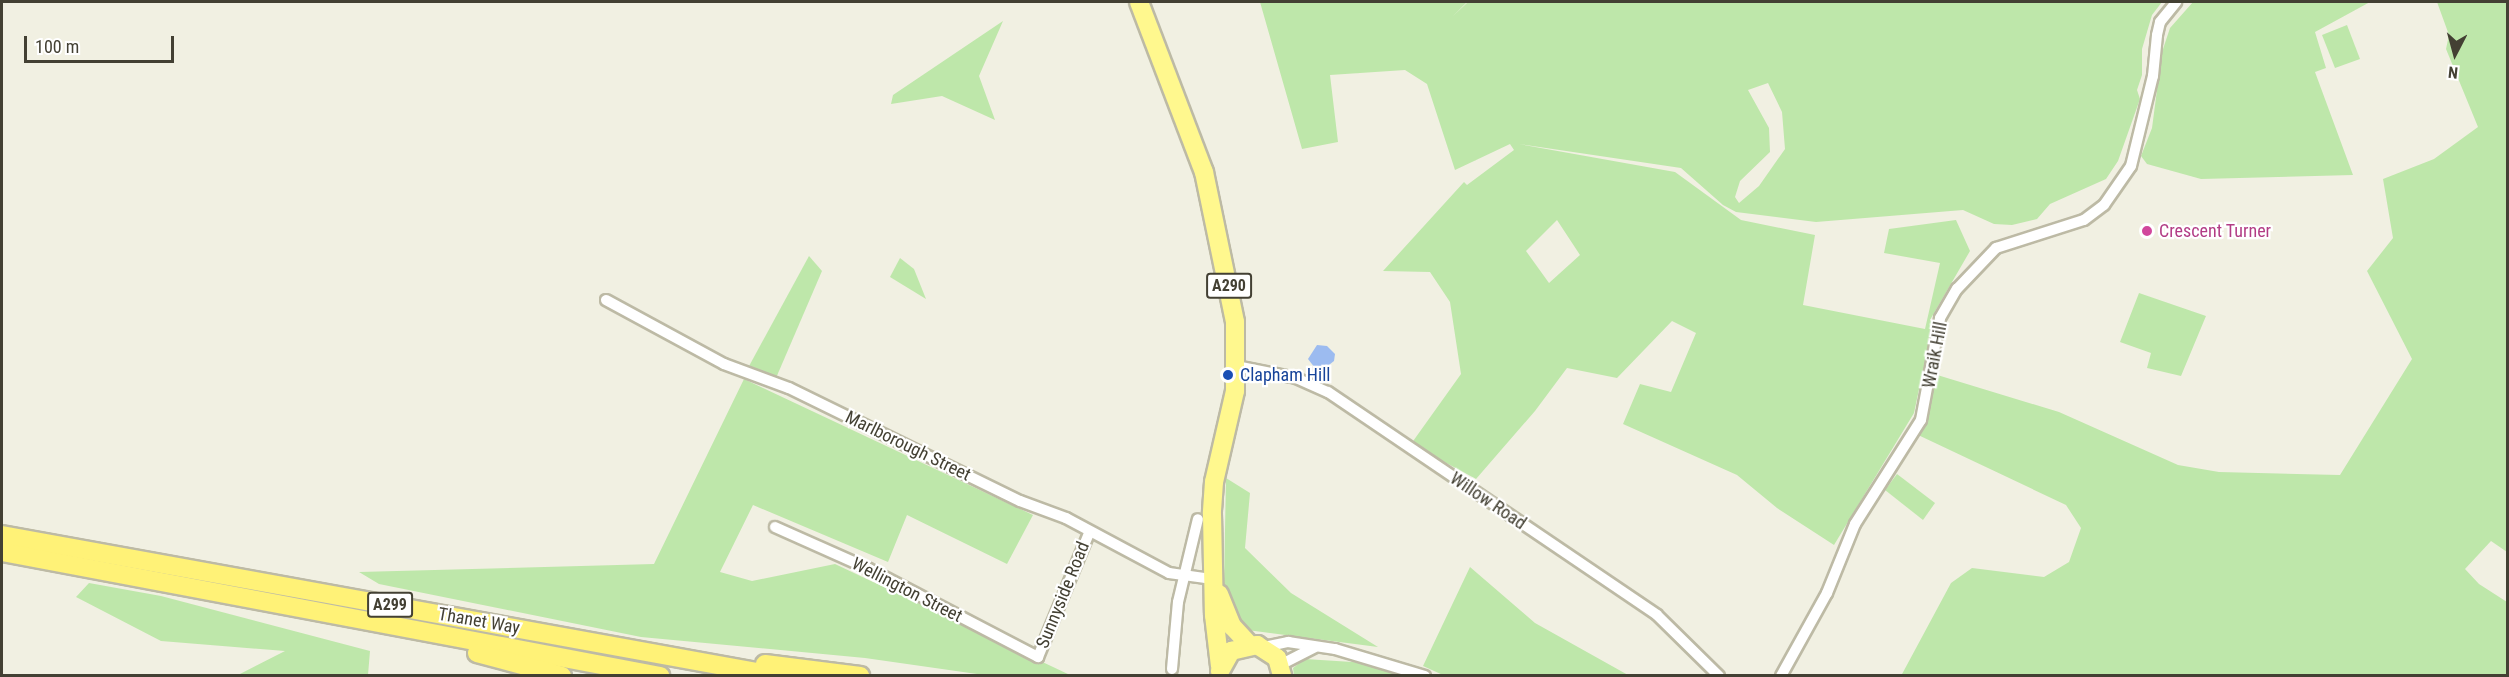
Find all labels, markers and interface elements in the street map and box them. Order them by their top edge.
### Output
scale bar [27,24,177,62]
north arrow [2425,24,2485,84]
text: 100 m [35,36,79,57]
text: N [2447,62,2459,82]
place label: Crescent Turner [2159,220,2271,242]
marker: Crescent Turner [2140,224,2154,238]
road number: A290 [1205,273,1253,299]
street label: Wraik Hill [1918,320,1952,390]
place label: Clapham Hill [1240,364,1330,386]
marker: Clapham Hill [1221,368,1235,382]
street label: Marlborough Street [842,406,974,486]
street label: Willow Road [1446,468,1530,534]
street label: Sunnyside Road [1032,539,1094,651]
street label: Wellington Street [848,553,966,627]
road number: A299 [366,592,414,618]
street label: Thanet Way [436,603,522,639]

